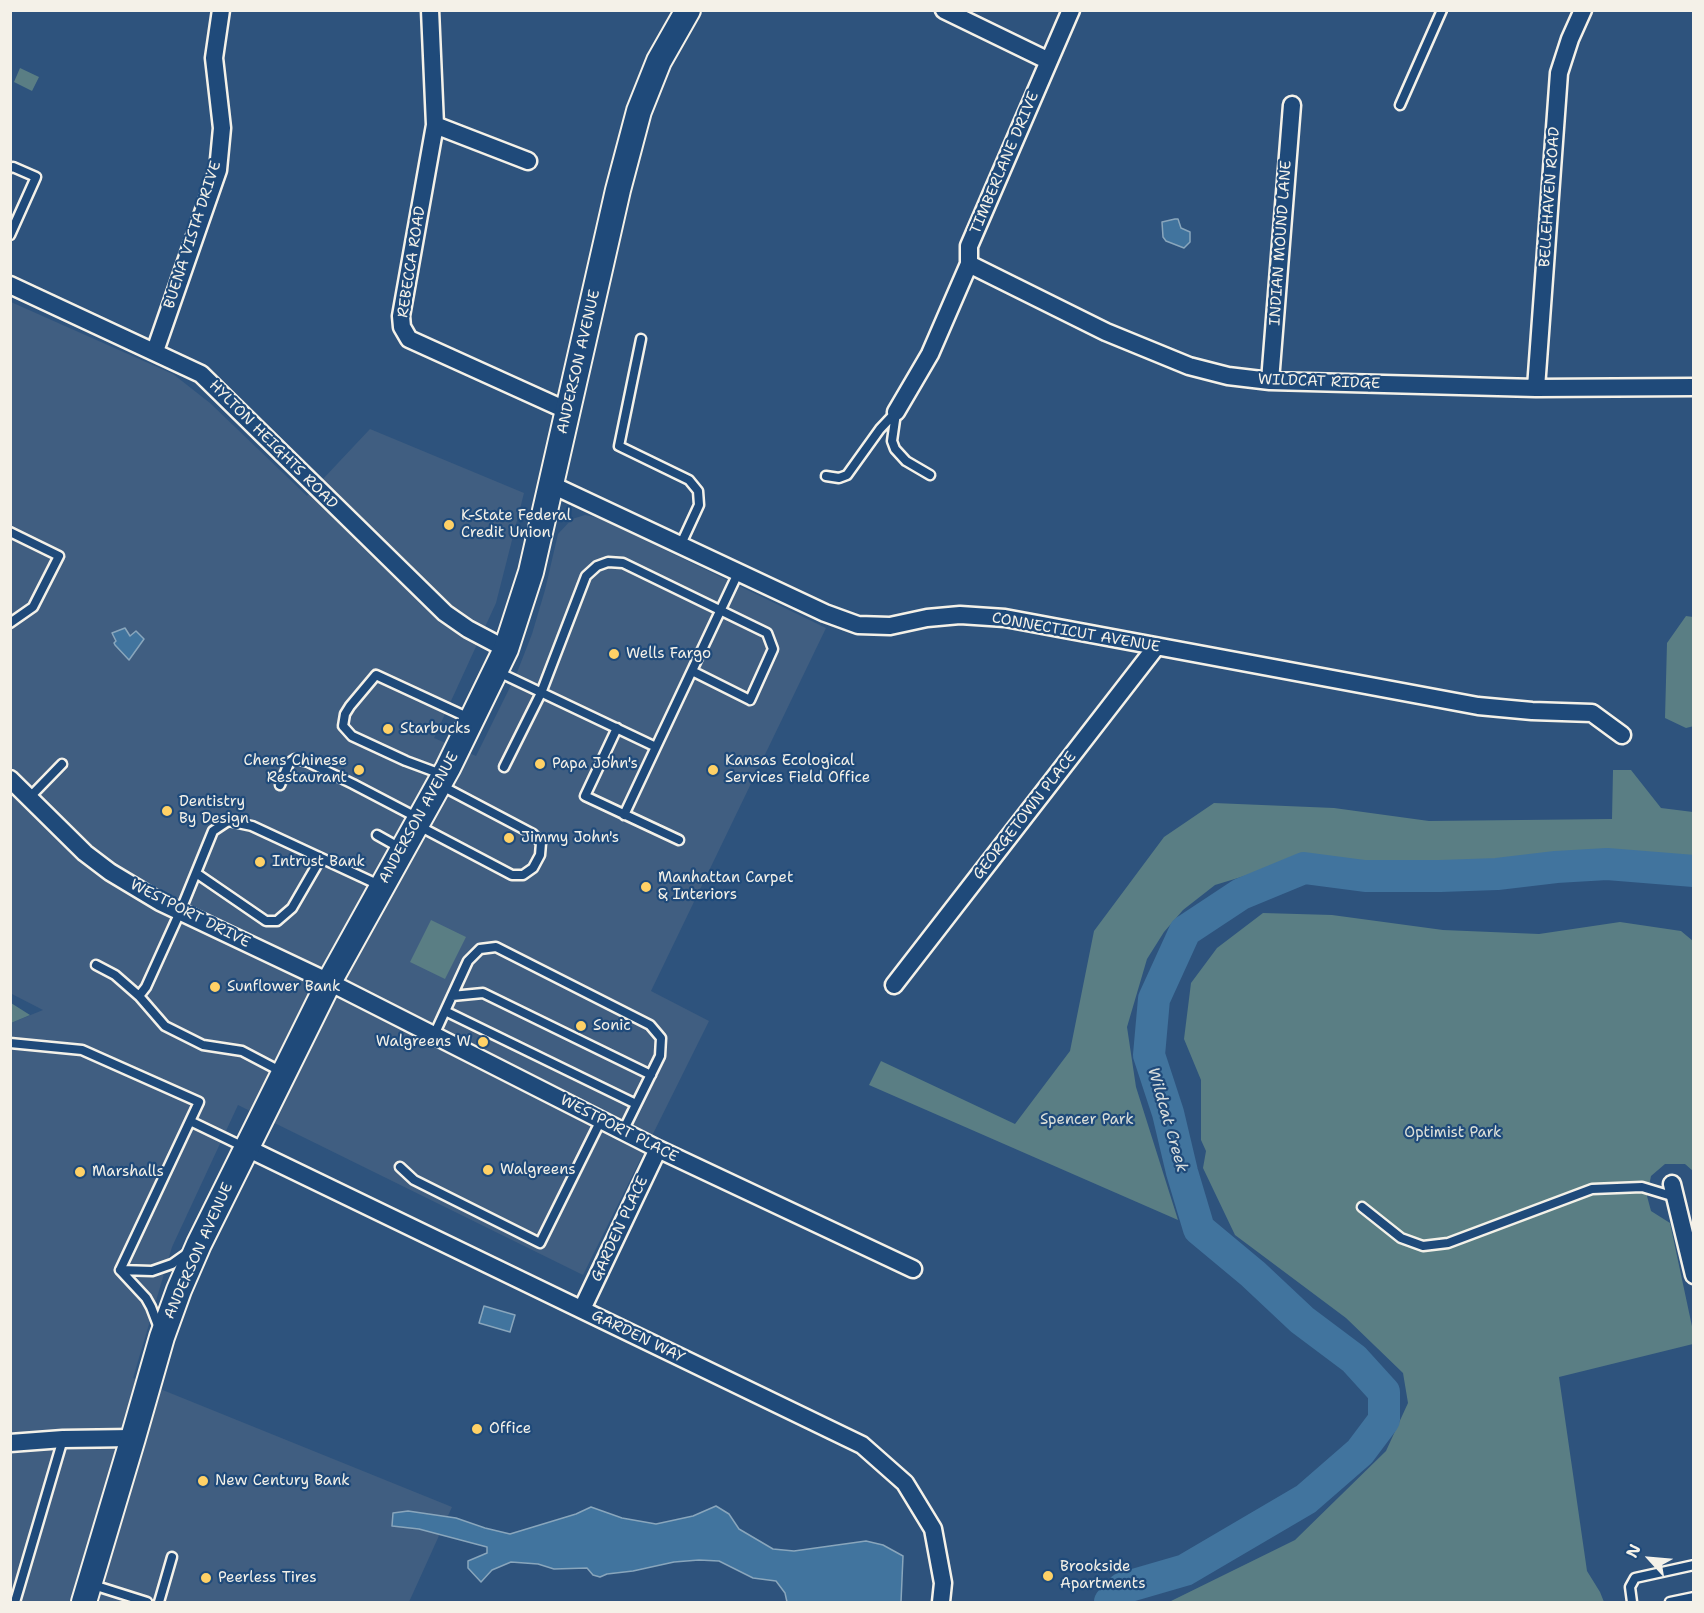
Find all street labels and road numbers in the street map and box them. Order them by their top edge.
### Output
street label: TIMBERLANE DRIVE [967,89,1043,237]
street label: BELLEHAVEN ROAD [1536,126,1564,268]
street label: BUENA VISTA DRIVE [161,159,225,311]
street label: INDIAN MOUND LANE [1266,160,1296,326]
street label: REBECCA ROAD [394,205,430,319]
street label: ANDERSON AVENUE [554,288,604,436]
street label: WILDCAT RIDGE [1257,371,1381,393]
street label: HYLTON HEIGHTS ROAD [205,377,341,513]
street label: CONNECTICUT AVENUE [990,609,1162,657]
street label: ANDERSON AVENUE [375,749,463,887]
street label: GEORGETOWN PLACE [970,749,1080,883]
street label: WESTPORT DRIVE [127,876,253,952]
street label: WESTPORT PLACE [557,1091,681,1167]
street label: GARDEN PLACE [588,1173,652,1285]
street label: ANDERSON AVENUE [161,1180,237,1322]
street label: GARDEN WAY [588,1307,688,1367]

